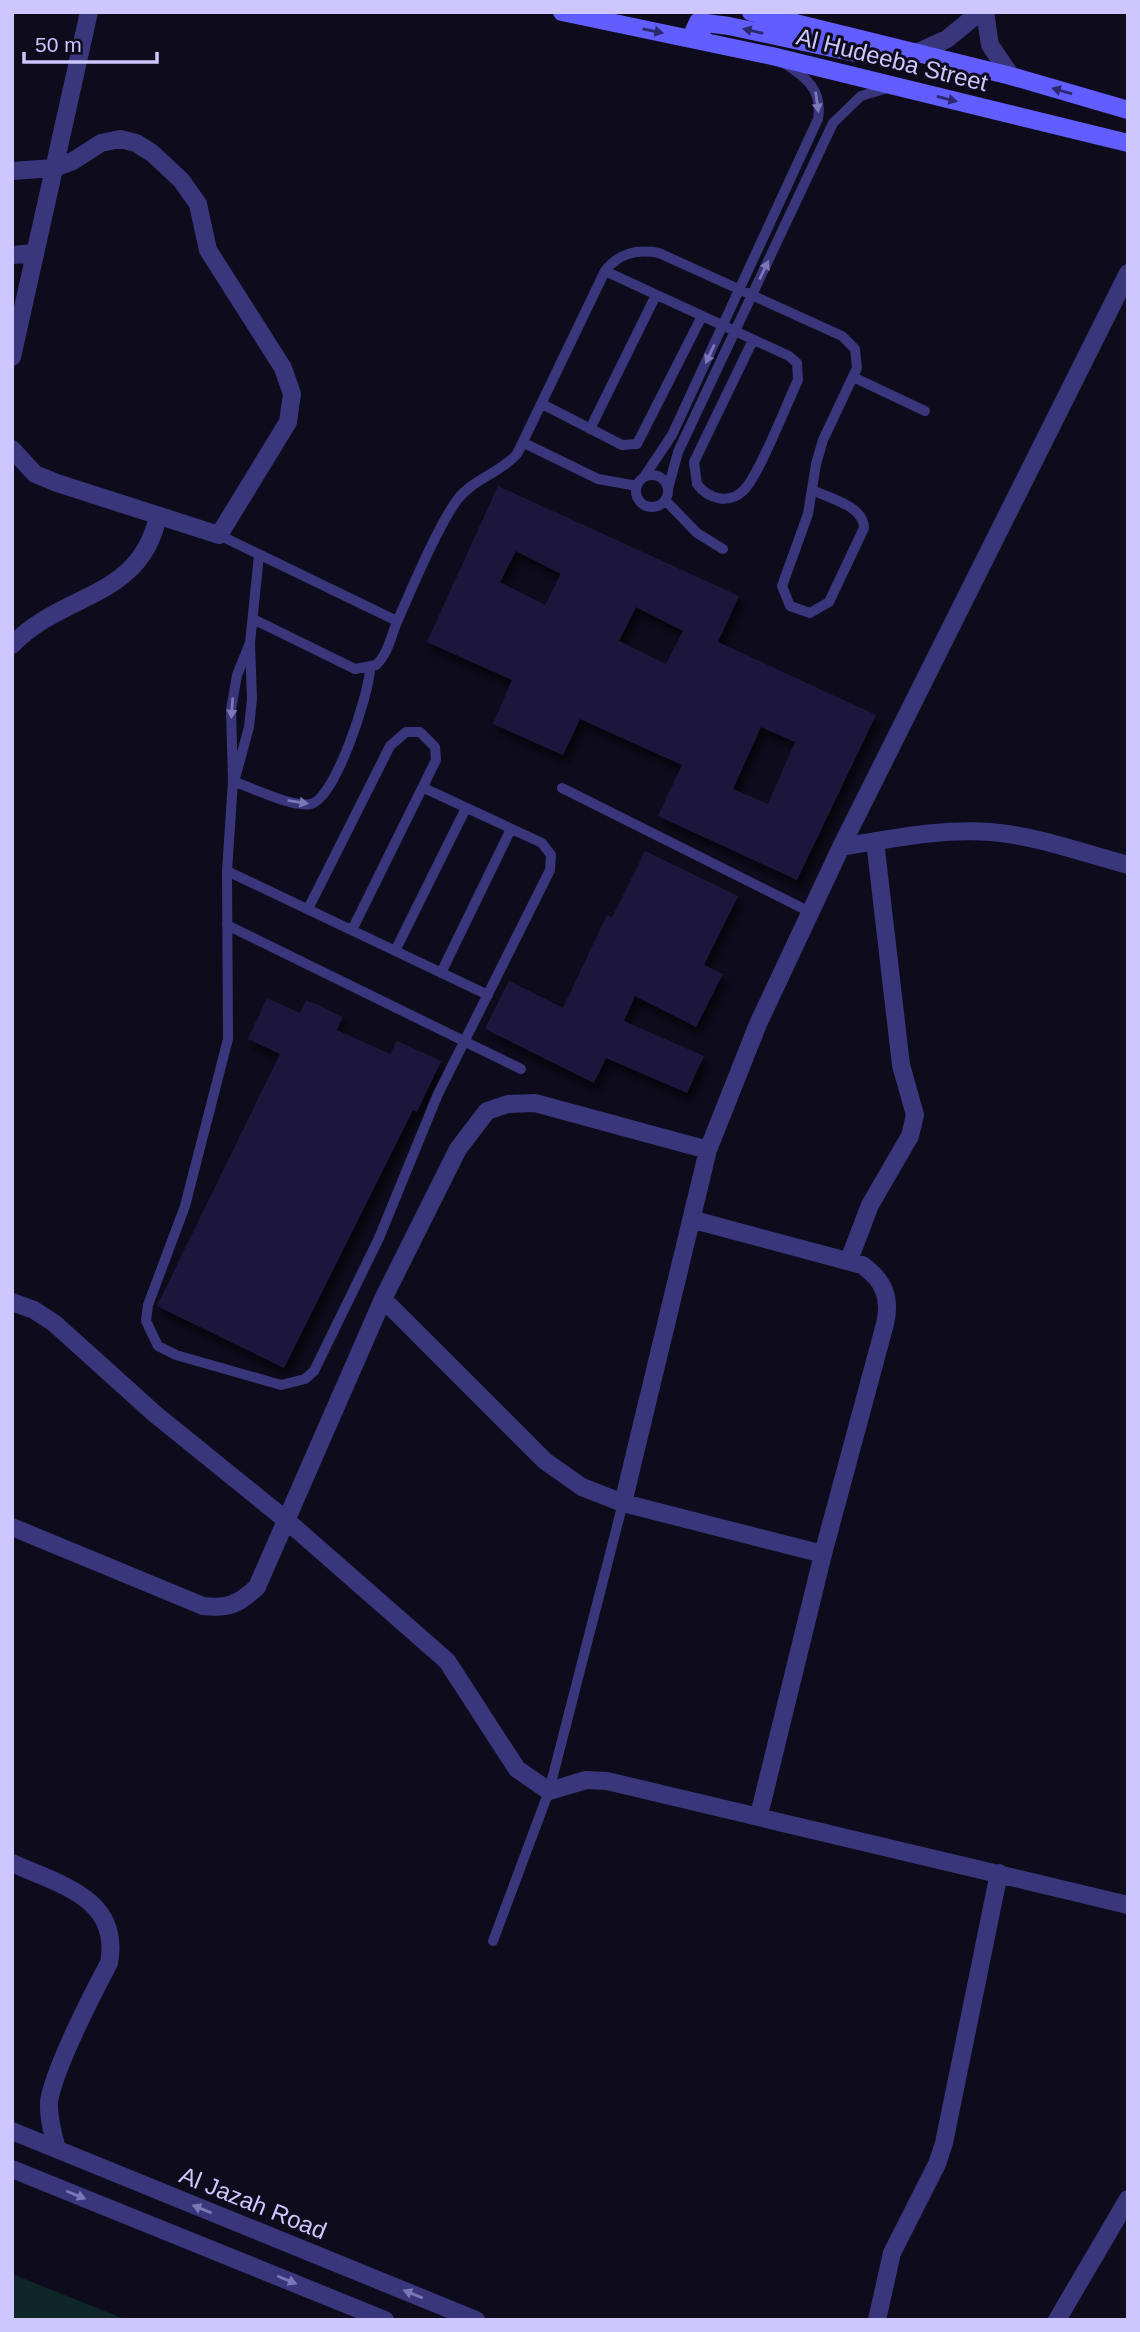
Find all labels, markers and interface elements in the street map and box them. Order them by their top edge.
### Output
scale bar [24,21,158,65]
street label: Al Hudeeba Street [794,23,991,96]
one-way arrow [642,25,664,36]
one-way arrow [742,25,764,36]
text: 50 m [35,33,82,56]
one-way arrow [1051,85,1073,96]
one-way arrow [812,91,823,113]
one-way arrow [936,93,958,104]
one-way arrow [758,260,770,280]
one-way arrow [704,344,715,365]
one-way arrow [226,697,237,719]
one-way arrow [287,797,309,808]
street label: Al Jazah Road [176,2161,331,2244]
one-way arrow [65,2190,86,2201]
one-way arrow [192,2203,213,2214]
one-way arrow [276,2275,297,2286]
one-way arrow [403,2288,423,2300]

